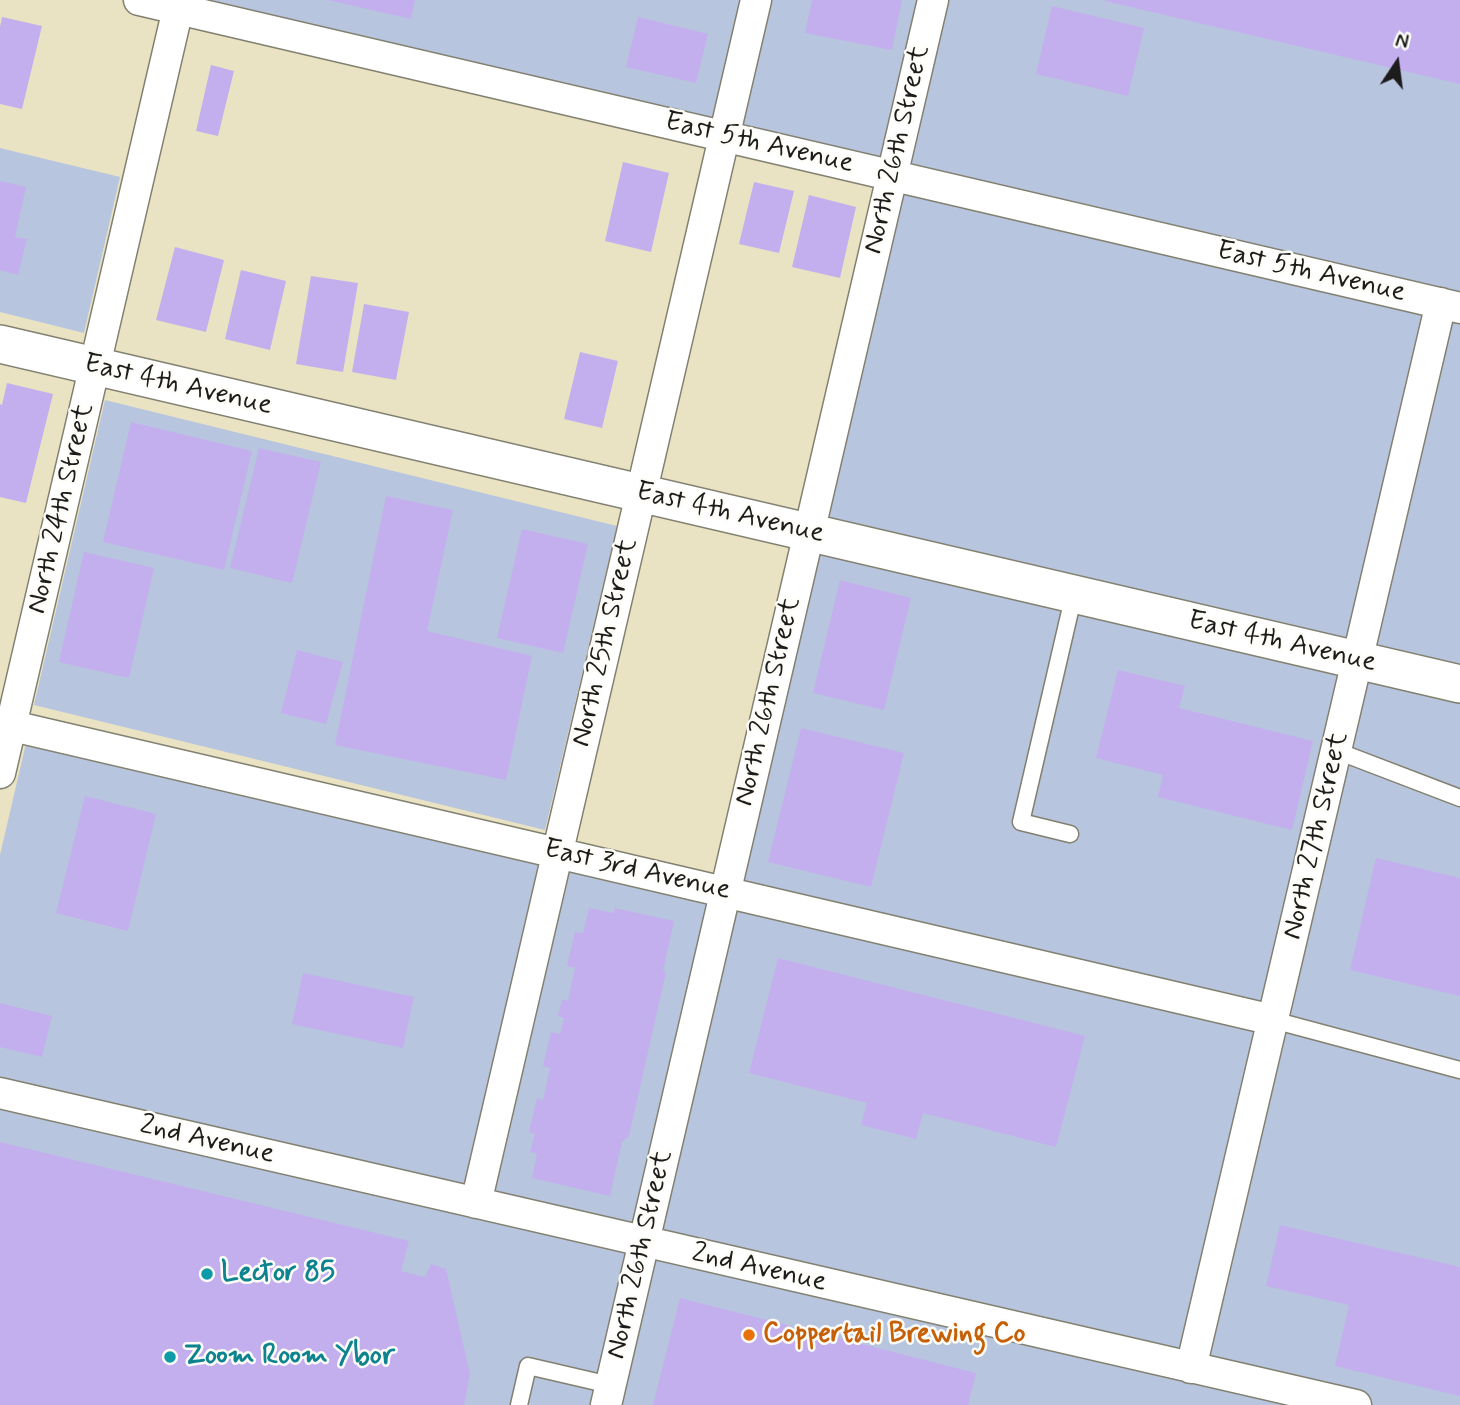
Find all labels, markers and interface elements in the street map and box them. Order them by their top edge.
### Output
north arrow [1362,28,1432,98]
text: N [1393,28,1411,56]
street label: North 26th Street [858,42,938,258]
street label: East 5th Avenue [661,106,857,182]
street label: East 5th Avenue [1213,235,1409,311]
street label: East 4th Avenue [81,348,275,424]
street label: North 24th Street [21,401,103,617]
street label: East 4th Avenue [633,476,827,552]
street label: North 25th Street [566,536,646,750]
street label: North 26th Street [729,594,809,810]
street label: East 4th Avenue [1185,605,1379,681]
street label: North 27th Street [1277,729,1357,943]
street label: East 3rd Avenue [541,833,733,909]
street label: 2nd Avenue [136,1109,278,1173]
street label: North 26th Street [601,1147,681,1363]
street label: 2nd Avenue [688,1237,830,1301]
place label: Lector 85 [221,1257,335,1291]
marker: Lector 85 [199,1266,215,1282]
place label: Coppertail Brewing Co [763,1318,1025,1352]
marker: Coppertail Brewing Co [741,1327,757,1343]
place label: Zoom Room Ybor [184,1340,395,1374]
marker: Zoom Room Ybor [162,1349,178,1365]

